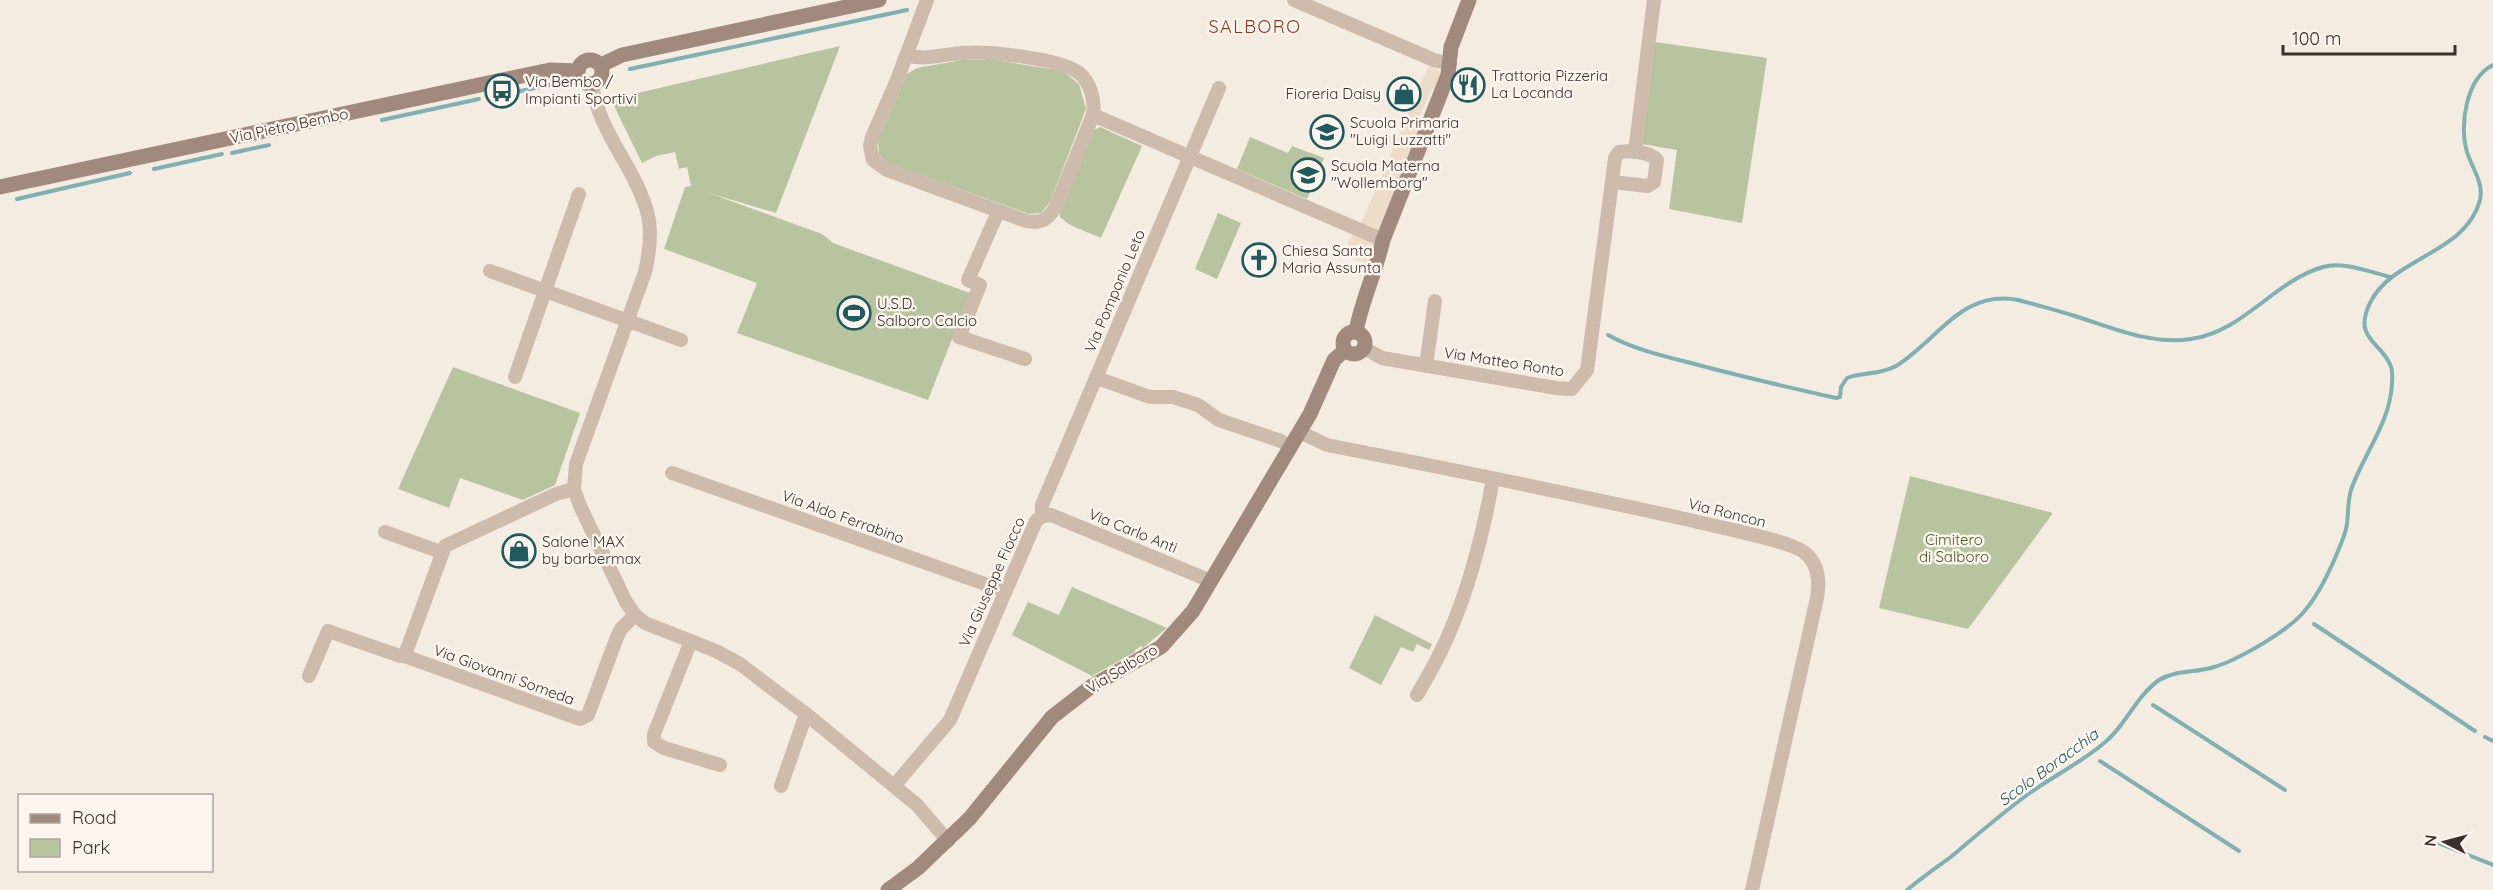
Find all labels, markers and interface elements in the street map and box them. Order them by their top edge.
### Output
district label: SALBORO [1208,15,1302,38]
scale bar [2283,18,2456,56]
text: 100 m [2292,27,2341,50]
place label: Trattoria Pizzeria La Locanda [1491,66,1608,102]
restaurant icon: Trattoria Pizzeria La Locanda [1450,67,1486,103]
place label: Via Bembo / Impianti Sportivi [525,72,637,108]
bus stop icon: Via Bembo / Impianti Sportivi [484,73,520,109]
shop icon: Fioreria Daisy [1386,76,1422,112]
place label: Fioreria Daisy [1286,84,1381,103]
street label: Via Pietro Bembo [228,104,350,147]
place label: Scuola Primaria "Luigi Luzzatti" [1350,113,1459,149]
school or university icon: Scuola Primaria "Luigi Luzzatti" [1309,114,1345,150]
place label: Scuola Materna "Wollemborg" [1331,156,1440,192]
school or university icon: Scuola Materna "Wollemborg" [1290,157,1326,193]
street label: Via Pomponio Leto [1080,227,1149,355]
place label: Chiesa Santa Maria Assunta [1282,241,1381,277]
church icon: Chiesa Santa Maria Assunta [1241,242,1277,278]
place label: U.S.D. Salboro Calcio [877,294,977,330]
sports icon: U.S.D. Salboro Calcio [836,295,872,331]
street label: Via Matteo Ronto [1443,343,1566,380]
street label: Via Aldo Ferrabino [779,486,907,547]
street label: Via Roncon [1686,494,1768,531]
street label: Via Carlo Anti [1086,504,1180,557]
street label: Via Giuseppe Fiocco [954,514,1029,650]
park label: Cimitero di Salboro [1919,530,1989,566]
place label: Salone MAX by barbermax [542,532,641,568]
shop icon: Salone MAX by barbermax [501,533,537,569]
street label: Via Giovanni Someda [431,640,577,709]
street label: Via Salboro [1083,640,1161,697]
water label: Scolo Boracchia [1994,723,2103,810]
legend [18,794,213,872]
text: Road [72,806,117,829]
north arrow [2415,812,2475,872]
text: N [2420,834,2441,847]
text: Park [72,836,110,859]

